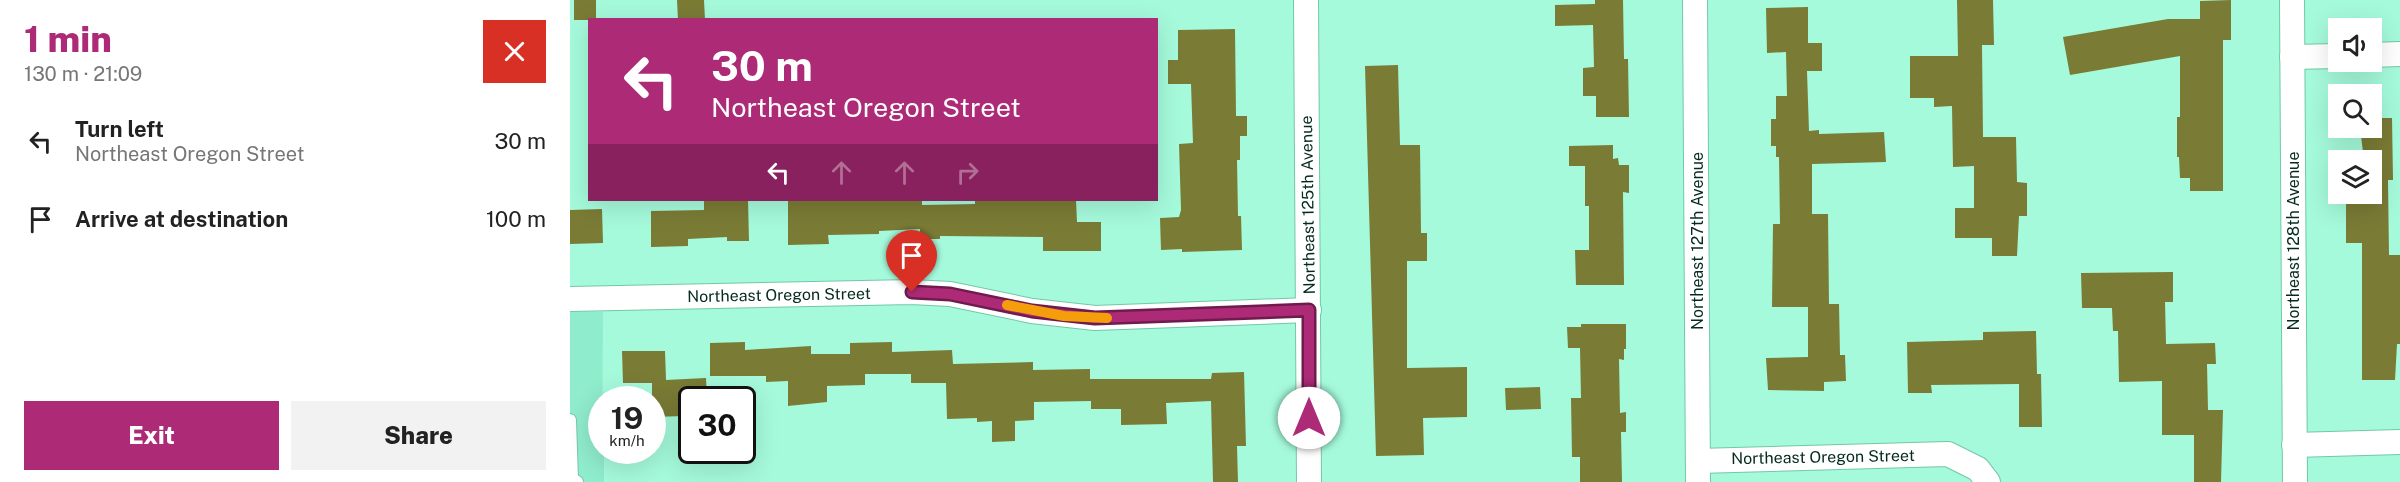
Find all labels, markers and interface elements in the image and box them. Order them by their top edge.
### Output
text: 1 min [24,18,112,60]
map controls [2328,18,2382,204]
button: sound [2328,18,2382,72]
button: close [483,20,546,83]
text: 30 m [711,41,813,90]
icon: left [612,42,690,120]
text: 130 m · 21:09 [24,62,142,86]
button: search [2328,84,2382,138]
text: Northeast Oregon Street [711,91,1021,123]
street label: Northeast 125th Avenue [1297,115,1319,295]
text: Turn left [75,116,164,142]
icon: left [24,125,57,158]
text: 30 m [494,128,546,154]
text: Northeast Oregon Street [75,142,305,166]
button: layers [2328,150,2382,204]
street label: Northeast 127th Avenue [1688,152,1707,330]
street label: Northeast 128th Avenue [2284,152,2303,330]
icon: left [762,156,795,189]
icon: ahead [825,156,858,189]
icon: ahead [888,156,921,189]
icon: right [951,156,984,189]
icon: arrive [24,203,57,236]
text: Arrive at destination [75,206,288,232]
text: 100 m [486,206,546,232]
pin [886,230,937,292]
icon: arrive [895,239,928,272]
street label: Northeast Oregon Street [687,284,871,306]
speed limit sign: 30 [678,386,756,464]
position arrow [1277,386,1341,450]
text: 19 [611,400,643,436]
button: Exit [24,401,279,470]
button: Share [291,401,546,470]
text: km/h [609,432,645,449]
street label: Northeast Oregon Street [1731,446,1915,468]

